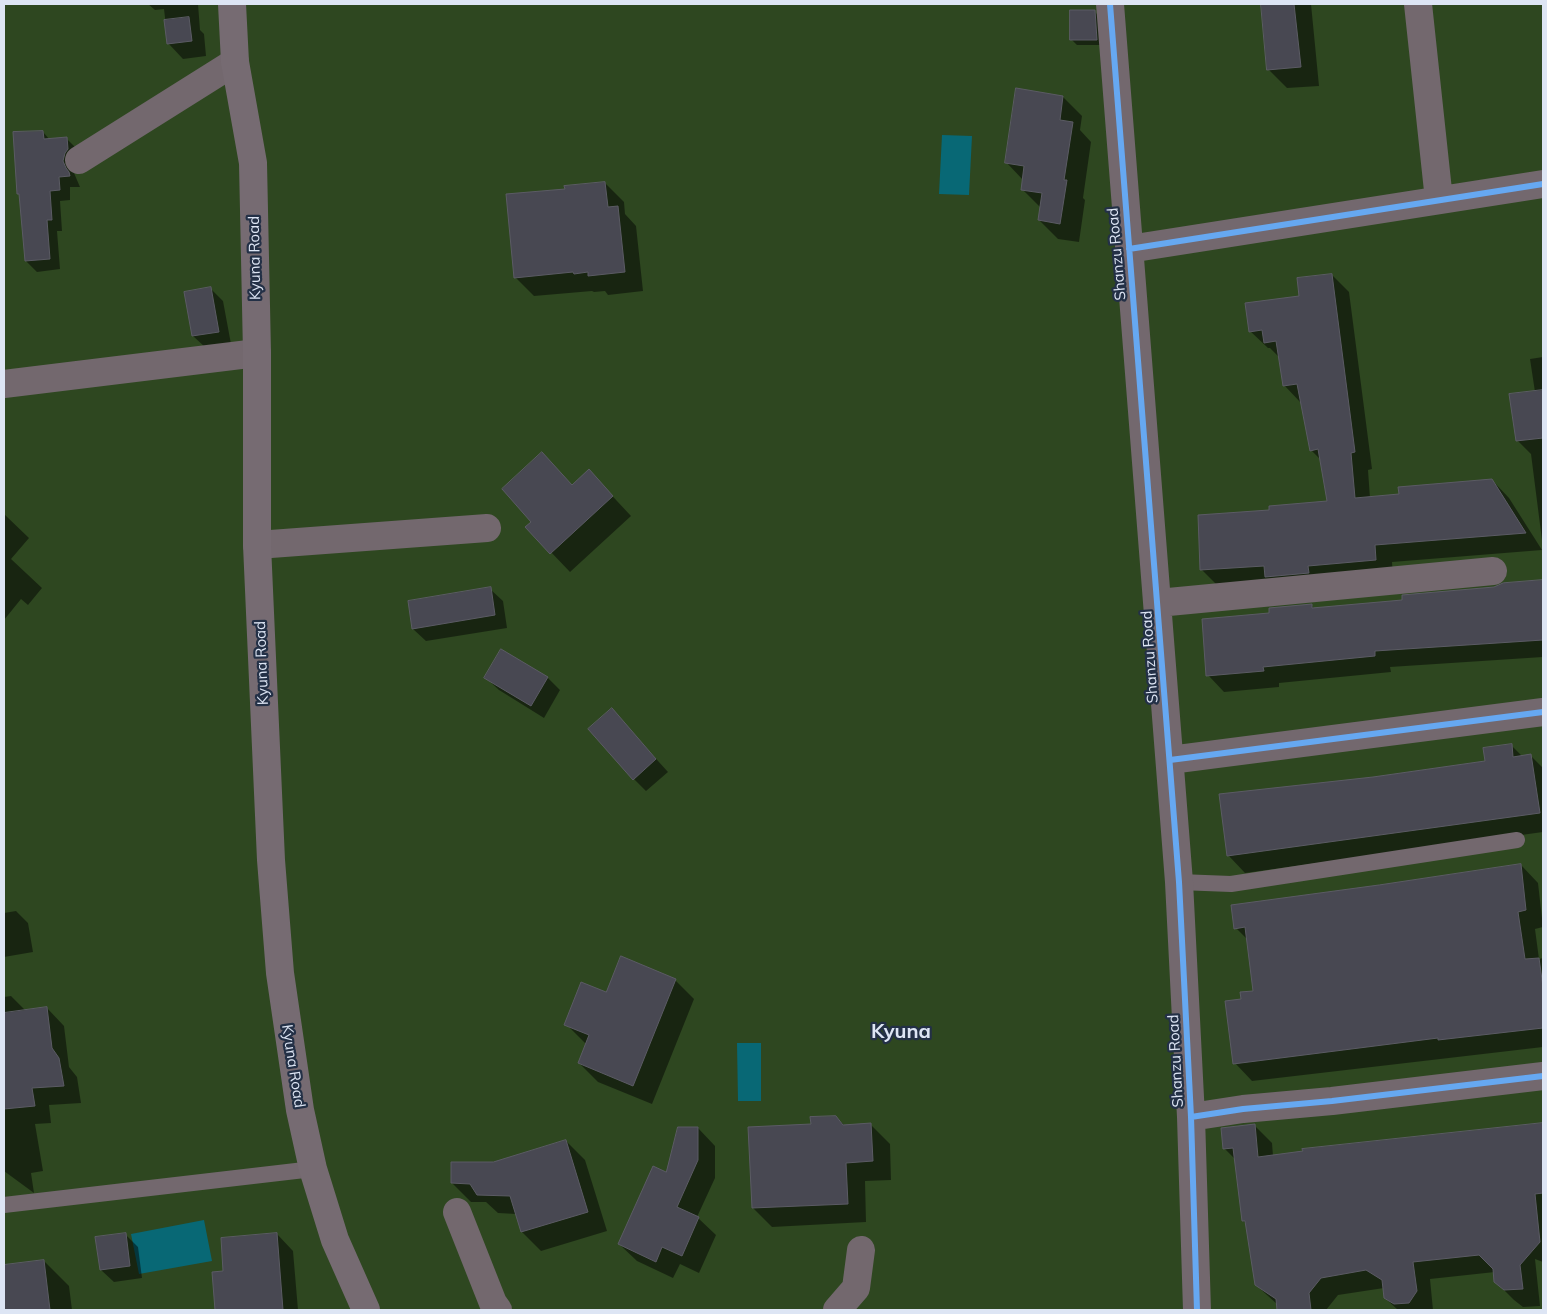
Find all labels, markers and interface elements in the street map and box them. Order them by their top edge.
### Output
street label: Shanzu Road [1104,207,1130,301]
street label: Kyuna Road [245,216,265,300]
street label: Shanzu Road [1138,610,1162,704]
street label: Kyuna Road [252,621,272,705]
street label: Shanzu Road [1165,1014,1187,1108]
district label: Kyuna [871,1020,931,1044]
street label: Kyuna Road [278,1023,308,1109]

